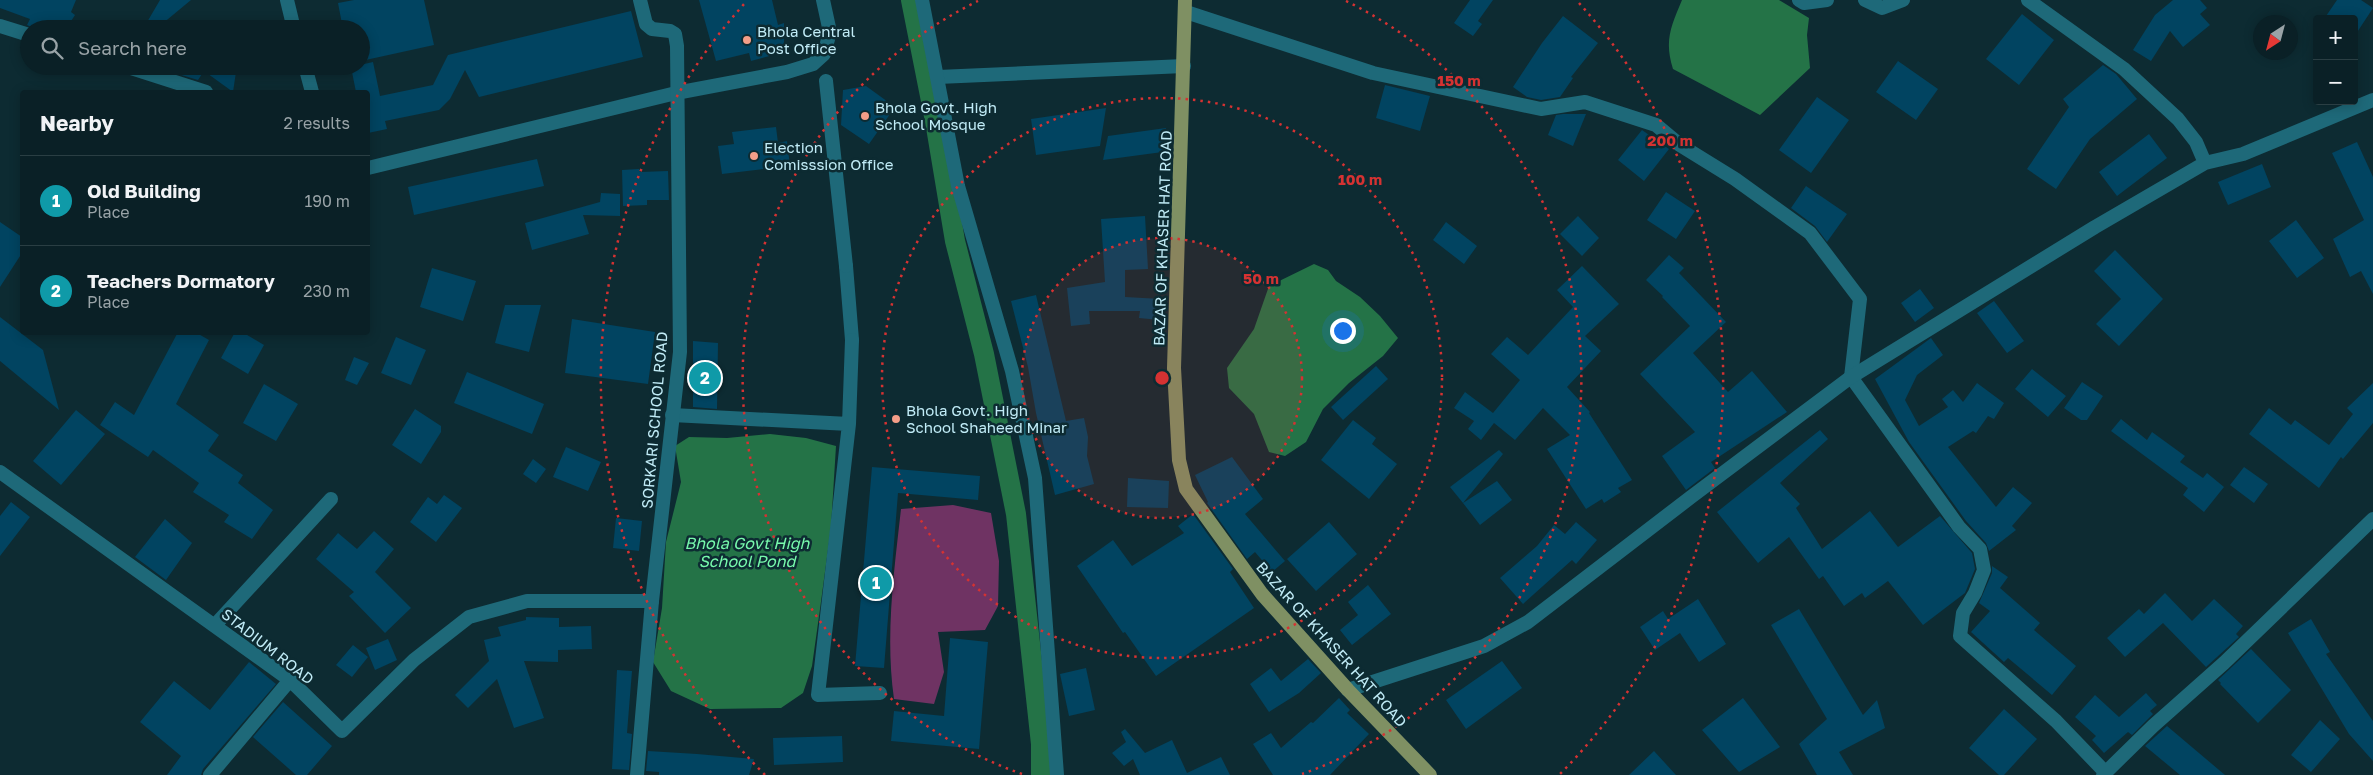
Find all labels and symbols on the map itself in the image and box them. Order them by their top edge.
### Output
north arrow [2253,15,2298,60]
place label: Bhola Central Post Office [757,22,855,57]
marker: Bhola Central Post Office [741,34,753,46]
text: 150 m [1437,71,1481,89]
place label: Bhola Govt. High School Mosque [875,98,997,133]
marker: Bhola Govt. High School Mosque [859,110,871,122]
street label: BAZAR OF KHASER HAT ROAD [1149,130,1175,346]
text: 200 m [1647,131,1693,149]
place label: Election Comisssion Office [764,138,894,173]
marker: Election Comisssion Office [748,150,760,162]
text: 100 m [1338,170,1382,188]
text: 50 m [1243,269,1279,287]
your location [1330,318,1356,344]
street label: SORKARI SCHOOL ROAD [637,331,671,509]
pin: 2 [689,359,721,397]
centre of rings [1153,369,1171,387]
place label: Bhola Govt. High School Shaheed Minar [906,401,1067,436]
marker: Bhola Govt. High School Shaheed Minar [890,413,902,425]
water label: Bhola Govt High School Pond [685,533,811,571]
street label: BAZAR OF KHASER HAT ROAD [1253,558,1411,730]
pin: 1 [860,564,892,602]
street label: STADIUM ROAD [218,604,318,688]

